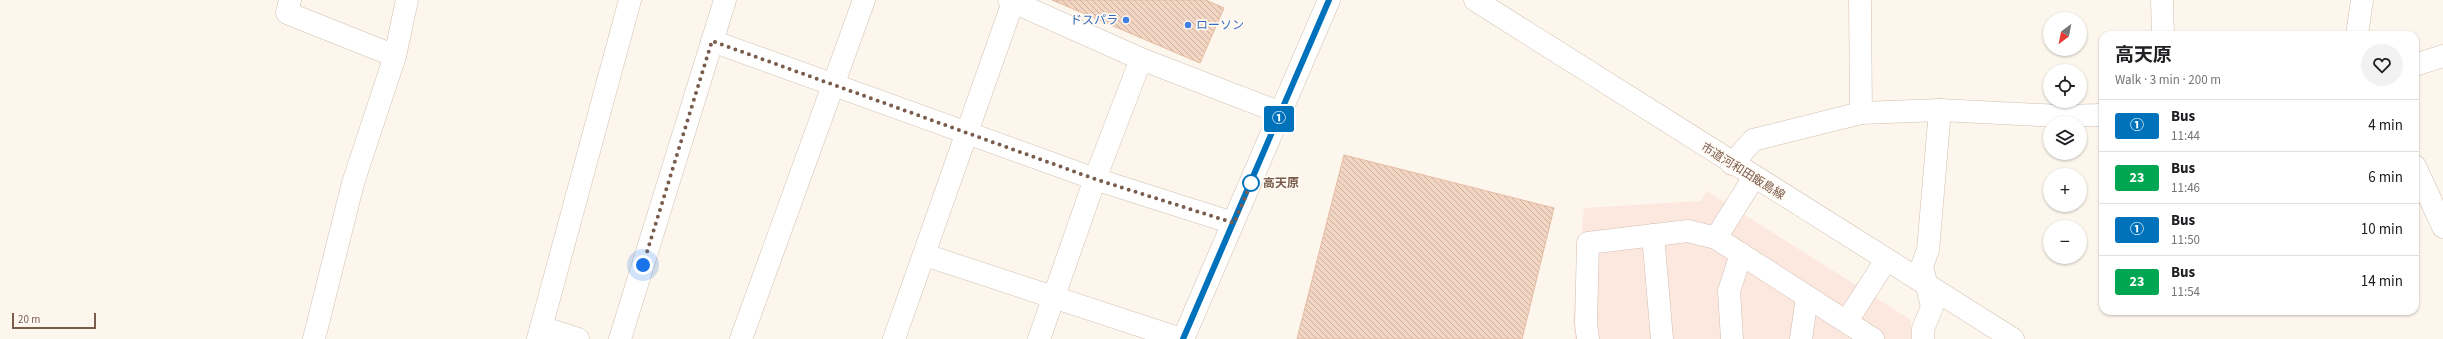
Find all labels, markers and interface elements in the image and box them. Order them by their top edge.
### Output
place label: ドスパラ [1070,12,1118,29]
north arrow [2043,12,2087,56]
map controls [2043,12,2087,264]
marker: ドスパラ [1121,15,1131,25]
place label: ローソン [1196,17,1244,34]
marker: ローソン [1183,20,1193,30]
text: 高天原 [2115,42,2172,69]
button: heart [2361,44,2403,86]
button: locate [2043,64,2087,108]
text: Walk · 3 min · 200 m [2115,71,2221,89]
line badge: ① [1266,106,1292,132]
text: Bus [2171,106,2195,127]
text: ① [1272,109,1286,129]
text: 4 min [2368,115,2403,136]
button: layers [2043,116,2087,160]
text: ① [2130,116,2144,136]
text: 11:44 [2171,127,2200,145]
street label: 市道河和田飯島線 [1698,139,1788,204]
text: Bus [2171,158,2195,179]
text: 6 min [2368,167,2403,188]
button: + [2043,168,2087,212]
text: 23 [2130,168,2144,188]
marker: 高天原 [1242,174,1260,192]
place label: 高天原 [1263,175,1299,192]
text: 11:46 [2171,179,2200,197]
text: Bus [2171,210,2195,231]
text: 10 min [2361,219,2403,240]
button: − [2043,220,2087,264]
text: ① [2130,220,2144,240]
text: 11:50 [2171,231,2200,249]
your location [633,255,653,275]
text: Bus [2171,262,2195,283]
text: 14 min [2361,271,2403,292]
text: 23 [2130,272,2144,292]
text: 11:54 [2171,283,2200,301]
scale bar [12,311,96,330]
text: 20 m [18,312,40,327]

